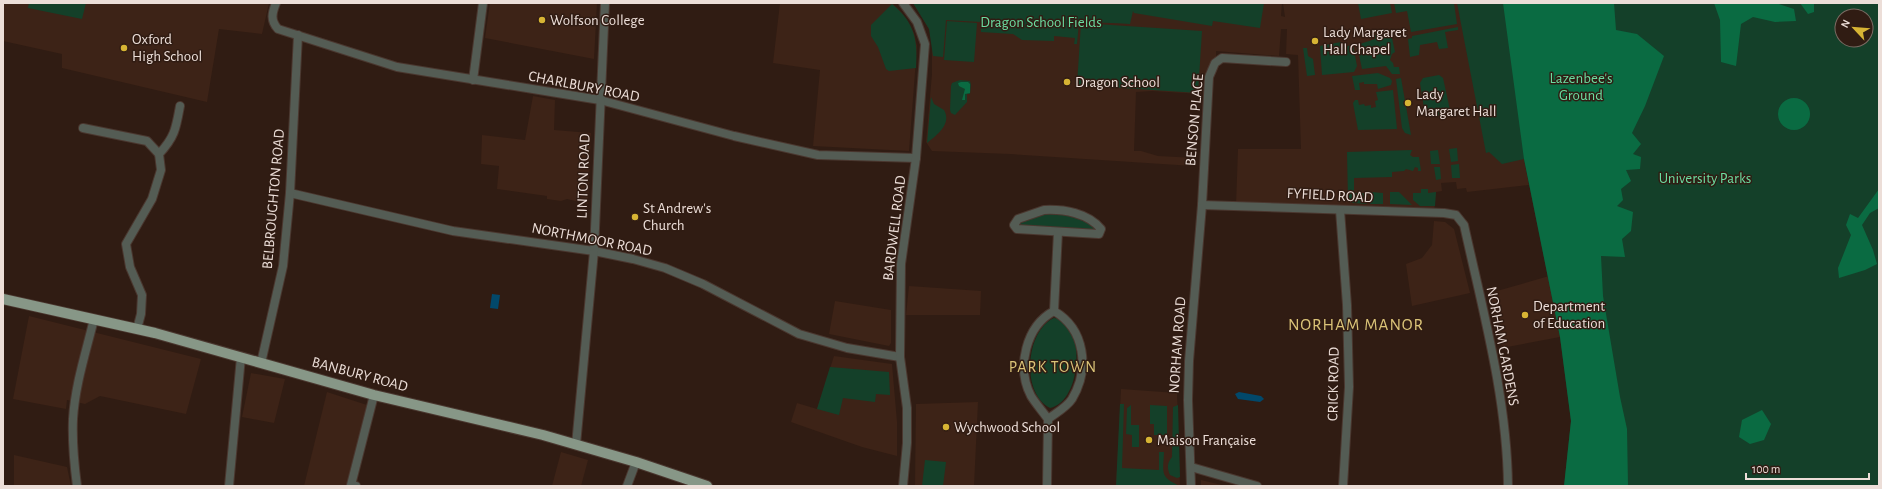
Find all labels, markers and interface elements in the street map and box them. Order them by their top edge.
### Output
north arrow [1834,8,1874,48]
place label: Wolfson College [550,13,645,28]
marker: Wolfson College [537,15,547,25]
park label: Dragon School Fields [980,15,1102,30]
text: N [1839,18,1852,30]
place label: Lady Margaret Hall Chapel [1323,25,1407,57]
place label: Oxford High School [132,32,202,64]
marker: Lady Margaret Hall Chapel [1310,36,1320,46]
marker: Oxford High School [119,43,129,53]
street label: CHARLBURY ROAD [527,68,641,105]
park label: Lazenbee's Ground [1549,71,1613,103]
street label: BENSON PLACE [1183,73,1206,167]
place label: Dragon School [1075,75,1160,90]
marker: Dragon School [1062,77,1072,87]
place label: Lady Margaret Hall [1416,87,1497,119]
marker: Lady Margaret Hall [1403,98,1413,108]
street label: BELBROUGHTON ROAD [260,128,287,270]
street label: LINTON ROAD [575,133,592,219]
park label: University Parks [1659,171,1751,186]
street label: BARDWELL ROAD [881,174,908,282]
street label: FYFIELD ROAD [1286,186,1374,205]
place label: St Andrew's Church [643,201,711,233]
marker: St Andrew's Church [630,212,640,222]
street label: NORTHMOOR ROAD [530,220,654,259]
street label: NORHAM GARDENS [1484,285,1521,407]
street label: NORHAM ROAD [1167,296,1188,394]
place label: Department of Education [1533,299,1605,331]
marker: Department of Education [1520,310,1530,320]
district label: NORHAM MANOR [1288,316,1424,333]
street label: CRICK ROAD [1325,346,1342,421]
street label: BANBURY ROAD [310,354,410,395]
district label: PARK TOWN [1009,359,1097,375]
place label: Wychwood School [954,420,1060,435]
marker: Wychwood School [941,422,951,432]
place label: Maison Française [1157,433,1256,448]
marker: Maison Française [1144,435,1154,445]
scale bar [1746,455,1869,481]
text: 100 m [1752,463,1780,475]

